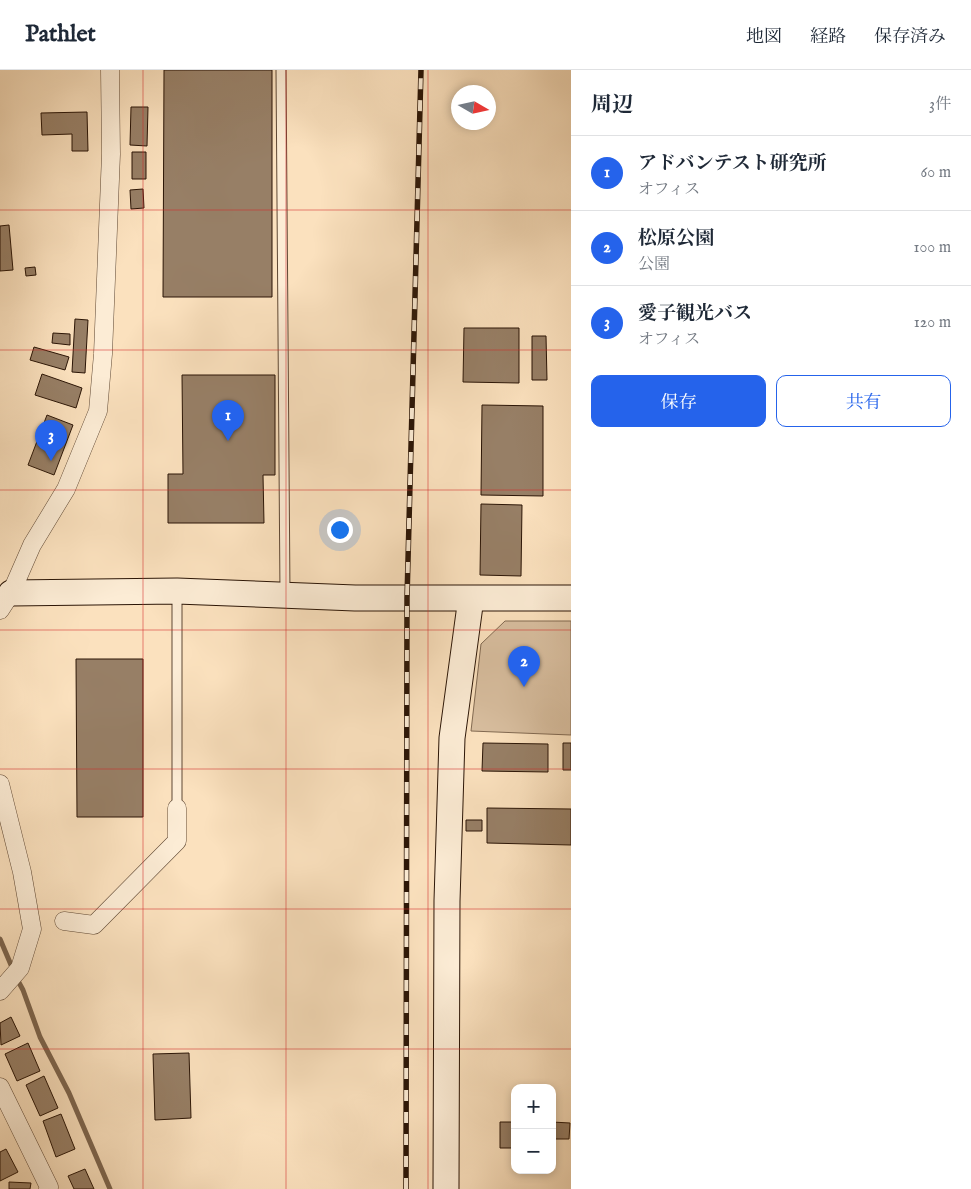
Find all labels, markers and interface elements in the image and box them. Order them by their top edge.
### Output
text: Pathlet [25,19,96,50]
text: 地図 [746,26,782,49]
text: 経路 [810,26,846,49]
text: 保存済み [874,26,946,49]
north arrow [451,85,496,130]
text: 周辺 [591,92,633,119]
text: 3件 [929,95,951,115]
text: アドバンテスト研究所 [638,152,827,176]
text: 1 [604,163,610,183]
text: 60 m [921,163,951,183]
text: オフィス [638,180,700,200]
text: 松原公園 [638,227,714,251]
text: 2 [603,238,611,258]
text: 100 m [914,238,951,258]
text: 公園 [638,255,670,275]
text: 愛子観光バス [638,302,752,326]
text: 3 [604,313,610,333]
text: 120 m [914,313,951,333]
text: オフィス [638,330,700,350]
button: 保存 [591,375,766,427]
button: 共有 [776,375,951,427]
pin: 1 [212,400,244,441]
pin: 3 [35,420,67,461]
your location [327,517,353,543]
pin: 2 [508,646,540,687]
map controls [511,1084,556,1174]
button: + [511,1084,556,1129]
button: − [511,1129,556,1174]

